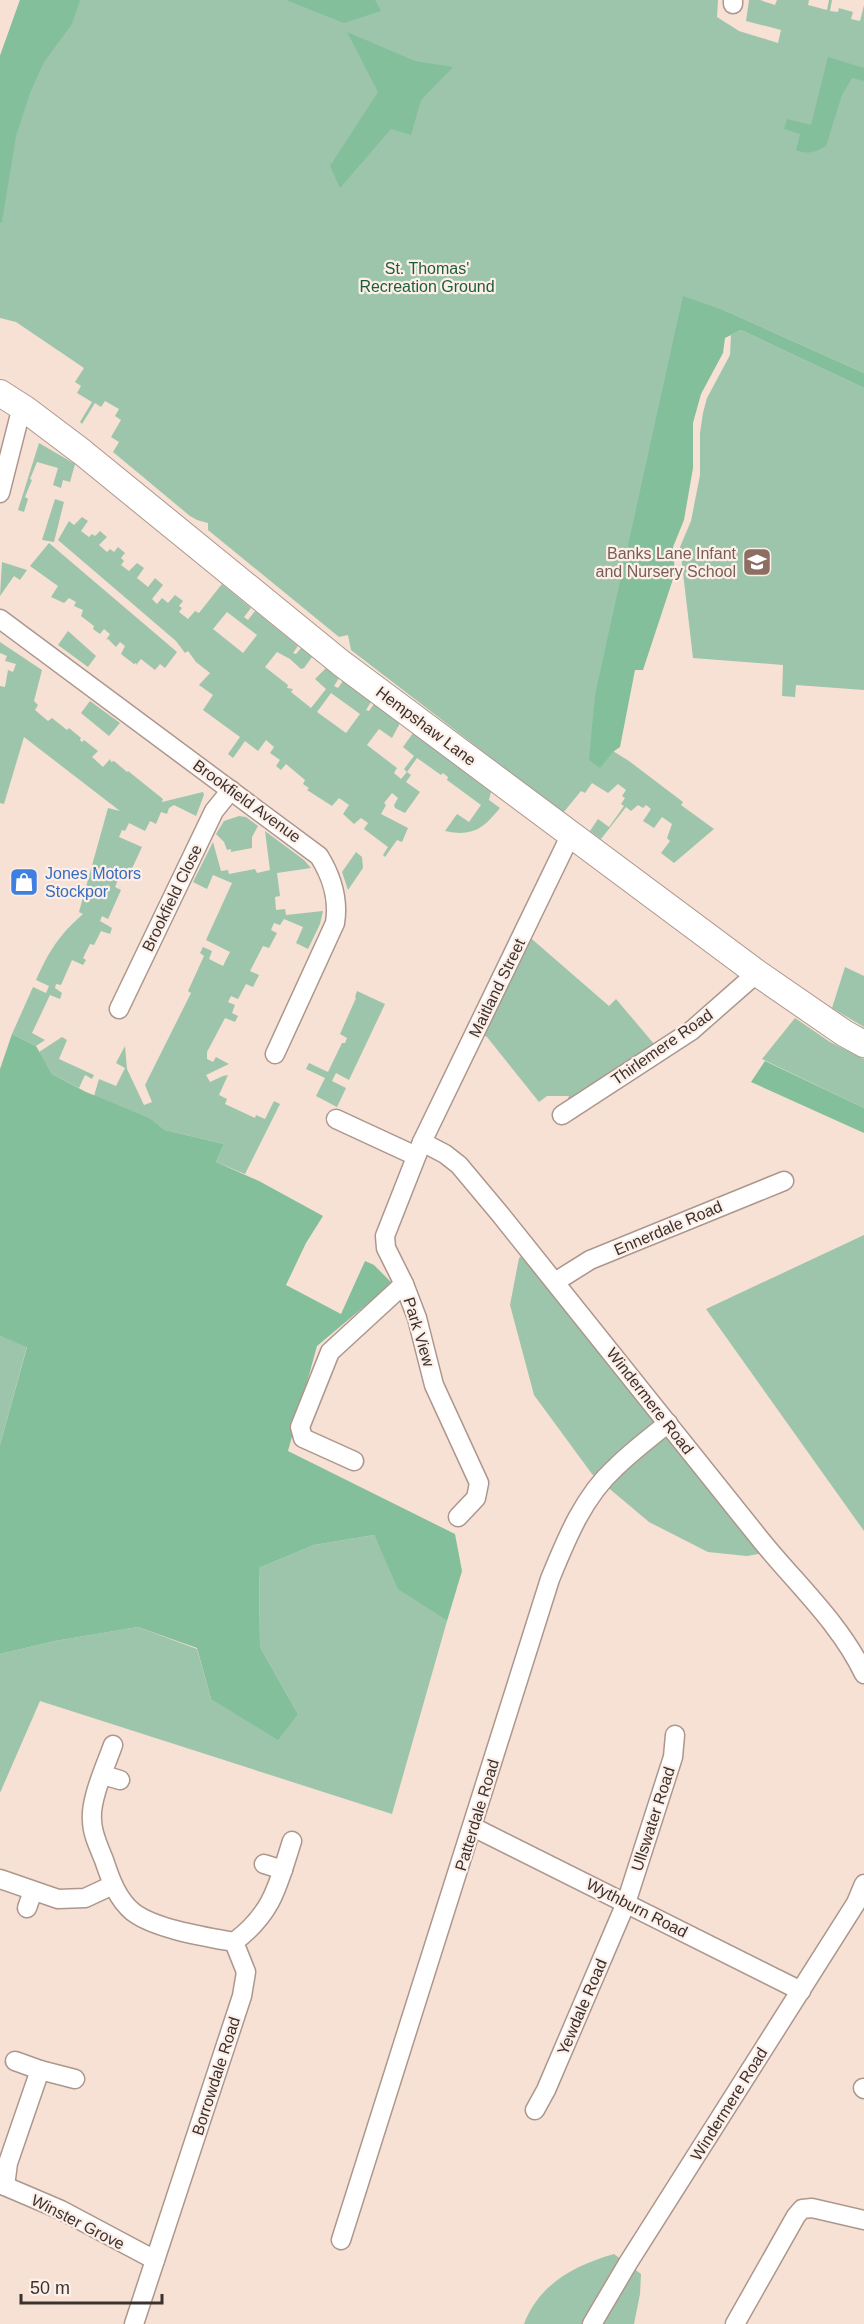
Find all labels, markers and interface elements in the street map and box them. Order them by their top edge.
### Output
park label: St. Thomas' Recreation Ground [359,260,495,295]
place label: Banks Lane Infant and Nursery School [595,545,737,580]
school or university icon: Banks Lane Infant and Nursery School [741,546,773,578]
street label: Hempshaw Lane [373,683,479,769]
street label: Brookfield Avenue [190,756,304,846]
street label: Brookfield Close [139,842,205,954]
place label: Jones Motors Stockpor [45,865,141,900]
shop icon: Jones Motors Stockpor [8,866,40,898]
street label: Maitland Street [466,935,528,1040]
street label: Thirlemere Road [608,1006,716,1088]
street label: Ennerdale Road [611,1198,725,1258]
street label: Park View [400,1295,438,1369]
street label: Windermere Road [603,1345,697,1457]
street label: Patterdale Road [452,1757,502,1873]
street label: Ullswater Road [628,1765,678,1873]
street label: Wythburn Road [584,1875,690,1941]
street label: Yewdale Road [554,1956,610,2058]
street label: Borrowdale Road [189,2015,243,2137]
street label: Windermere Road [687,2044,771,2164]
street label: Winster Grove [29,2191,127,2253]
scale bar [21,2267,162,2305]
text: 50 m [30,2278,70,2298]

